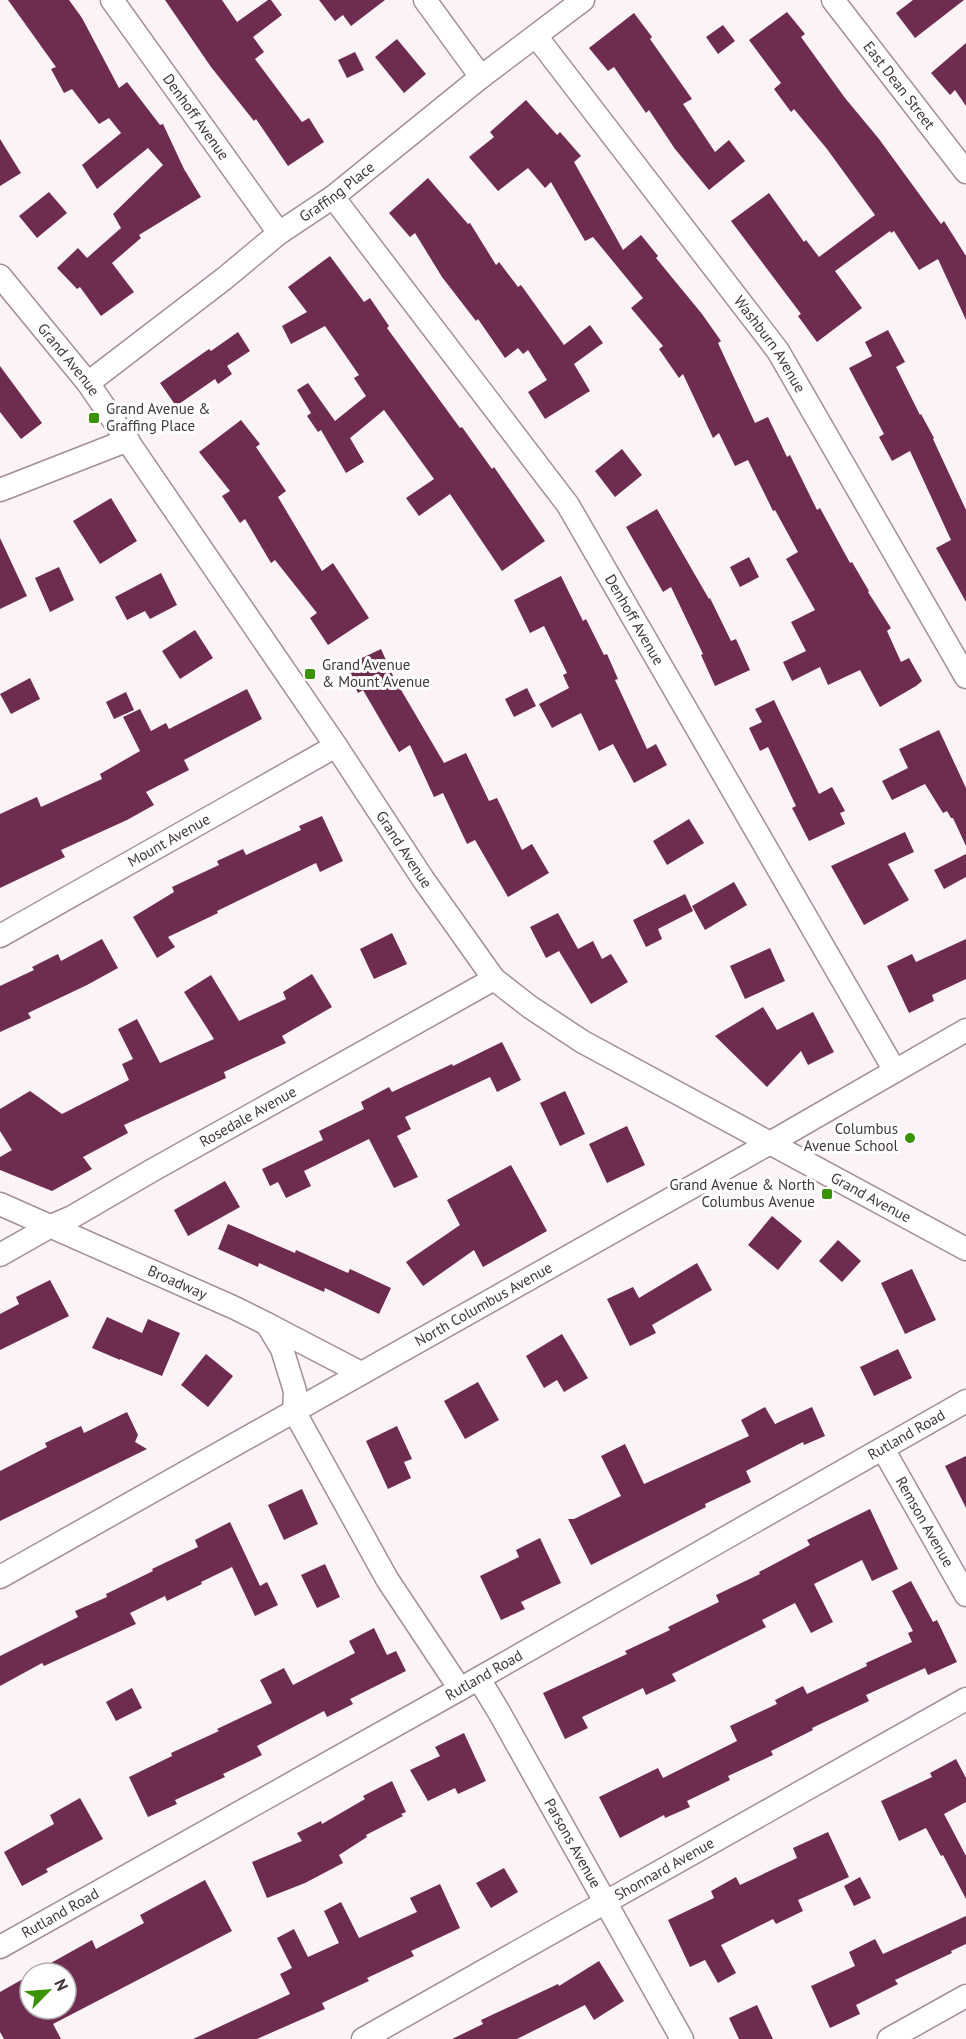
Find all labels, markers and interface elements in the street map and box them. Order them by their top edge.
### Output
street label: East Dean Street [859,37,940,133]
street label: Denhoff Avenue [159,70,234,164]
street label: Graffing Place [295,157,378,226]
street label: Washburn Avenue [730,292,810,396]
street label: Grand Avenue [34,319,104,399]
place label: Grand Avenue & Graffing Place [106,399,211,435]
marker: Grand Avenue & Graffing Place [87,411,101,425]
street label: Denhoff Avenue [601,571,668,668]
place label: Grand Avenue & Mount Avenue [322,655,430,691]
marker: Grand Avenue & Mount Avenue [303,667,317,681]
street label: Grand Avenue [372,807,436,892]
street label: Mount Avenue [124,809,213,871]
street label: Rosedale Avenue [196,1082,300,1151]
place label: Columbus Avenue School [804,1119,899,1155]
marker: Columbus Avenue School [903,1131,917,1145]
street label: Grand Avenue [828,1168,914,1226]
place label: Grand Avenue & North Columbus Avenue [669,1175,815,1211]
marker: Grand Avenue & North Columbus Avenue [820,1187,834,1201]
street label: North Columbus Avenue [411,1258,555,1350]
street label: Broadway [145,1261,210,1303]
street label: Rutland Road [864,1405,948,1464]
street label: Remson Avenue [892,1473,958,1570]
street label: Rutland Road [442,1645,526,1704]
street label: Parsons Avenue [540,1795,606,1891]
street label: Shonnard Avenue [611,1833,717,1904]
street label: Rutland Road [18,1884,102,1942]
north arrow [18,1961,78,2021]
text: N [50,1976,73,1994]

